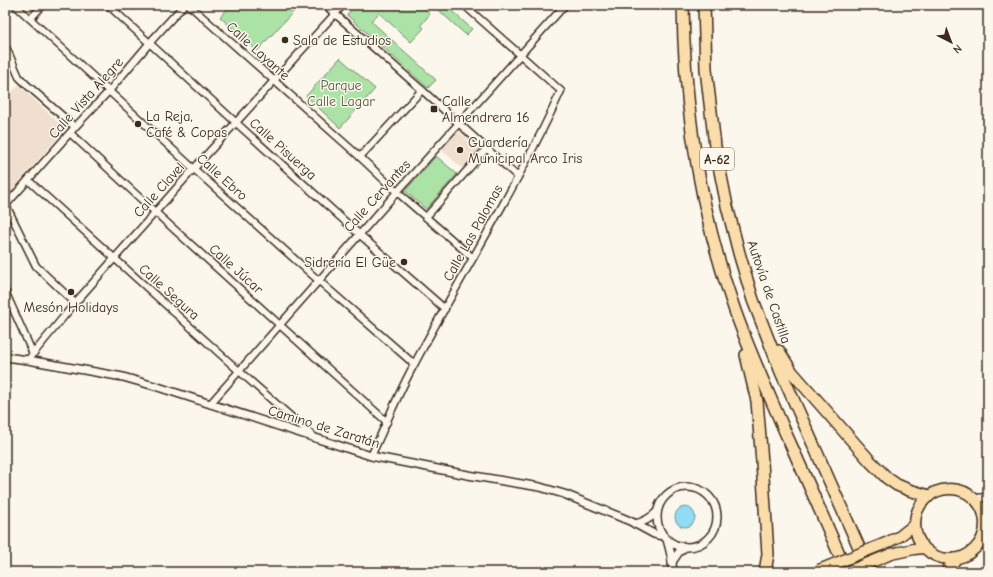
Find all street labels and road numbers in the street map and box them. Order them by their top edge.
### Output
street label: Calle Layante [223,18,293,84]
street label: Calle Vista Alegre [45,54,127,142]
street label: Calle Pisuerga [246,114,320,184]
road number: A-62 [700,148,734,170]
street label: Calle Ebro [193,150,251,204]
street label: Calle Cervantes [340,156,414,236]
street label: Calle Clavel [130,159,188,221]
street label: Calle Las Palomas [439,182,507,284]
street label: Autovía de Castilla [743,238,795,346]
street label: Calle Júcar [206,240,267,298]
street label: Calle Segura [135,260,203,324]
street label: Camino de Zaratán [266,402,382,452]

